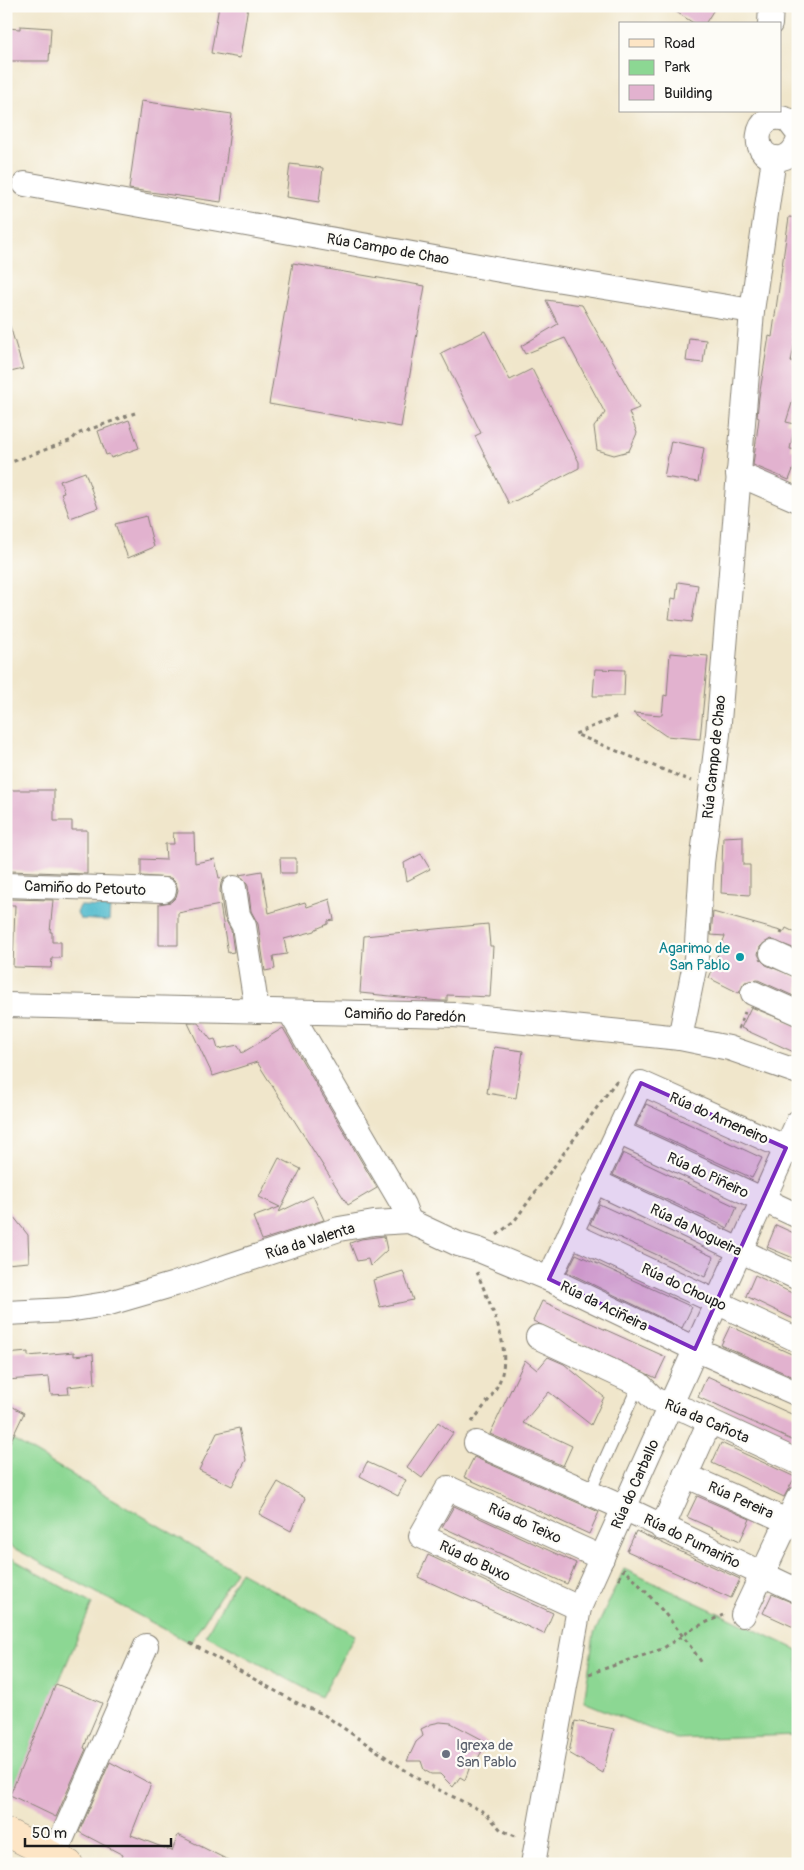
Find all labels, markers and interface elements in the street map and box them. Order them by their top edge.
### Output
legend [619,22,782,112]
text: Road [664,34,695,53]
text: Park [664,58,691,77]
text: Building [664,84,712,103]
street label: Rúa Campo de Chao [325,229,451,270]
street label: Rúa Campo de Chao [699,694,730,820]
street label: Camiño do Petouto [24,877,146,900]
place label: Agarimo de San Pablo [659,939,731,975]
marker: Agarimo de San Pablo [734,951,746,963]
street label: Camiño do Paredón [344,1004,466,1027]
street label: Rúa do Ameneiro [666,1088,771,1149]
street label: Rúa do Piñeiro [664,1148,752,1203]
street label: Rúa da Nogueira [647,1200,745,1261]
street label: Rúa da Valenta [263,1219,357,1264]
street label: Rúa do Choupo [638,1259,730,1316]
street label: Rúa da Aciñeira [557,1277,651,1336]
street label: Rúa da Cañota [662,1395,752,1448]
street label: Rúa do Carballo [607,1436,664,1532]
street label: Rúa Pereira [705,1478,777,1523]
street label: Rúa do Teixo [485,1499,564,1548]
street label: Rúa do Pumariño [640,1510,743,1573]
street label: Rúa do Buxo [436,1537,514,1586]
place label: Igrexa de San Pablo [456,1736,517,1772]
marker: Igrexa de San Pablo [440,1748,452,1760]
scale bar [25,1815,171,1847]
text: 50 m [32,1824,67,1843]

